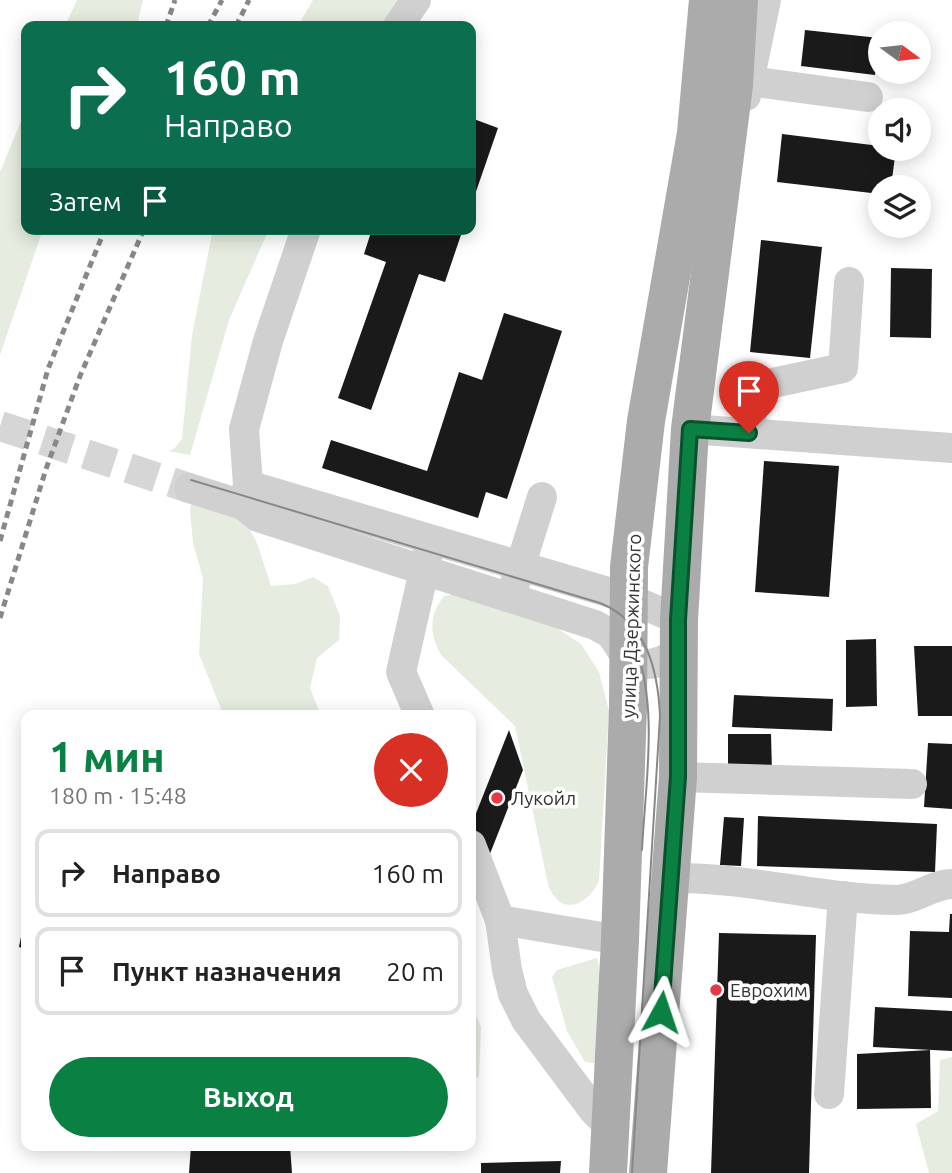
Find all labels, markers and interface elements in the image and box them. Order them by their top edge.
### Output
north arrow [868,21,931,84]
map controls [868,21,931,238]
icon: right [49,49,140,140]
text: 160 m [164,49,301,104]
button: sound [868,98,931,161]
text: Направо [164,107,293,143]
button: layers [868,175,931,238]
icon: arrive [136,182,174,220]
text: Затем [49,187,122,216]
pin [719,361,779,433]
icon: arrive [730,372,768,410]
street label: улица Дзержинского [617,533,645,719]
text: 1 мин [49,733,165,780]
button: close [374,733,448,807]
text: 180 m · 15:48 [49,783,187,808]
place label: Лукойл [511,787,576,809]
marker: Лукойл [489,790,505,806]
icon: right [53,854,91,892]
text: Направо [112,859,221,888]
text: 160 m [372,859,444,888]
icon: arrive [53,952,91,990]
text: Пункт назначения [112,957,342,986]
text: 20 m [386,957,444,986]
position arrow [624,975,698,1049]
place label: Еврохим [730,979,808,1001]
marker: Еврохим [708,982,724,998]
button: Выход [49,1057,448,1137]

